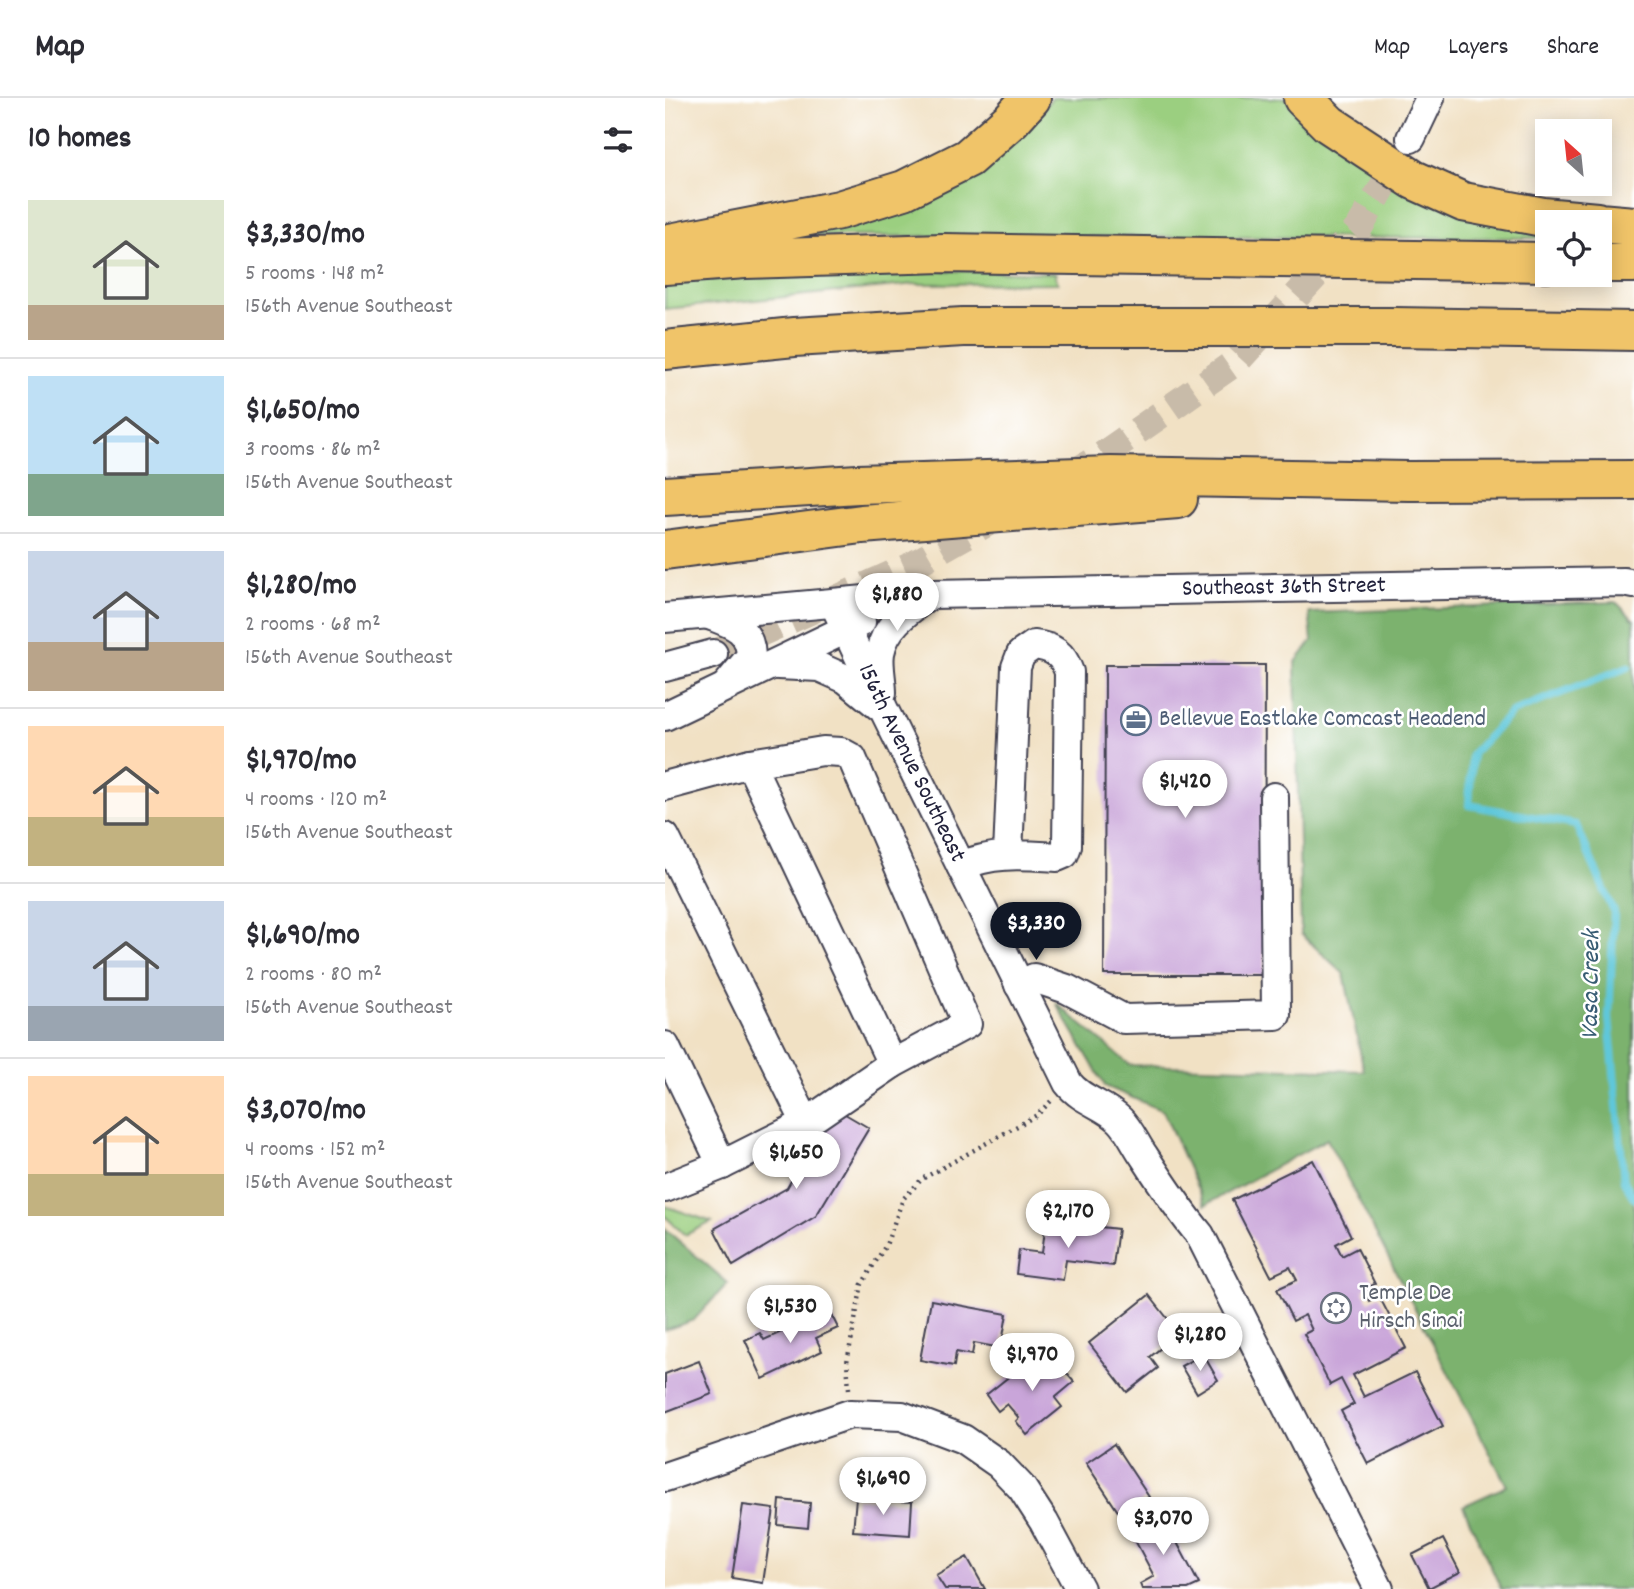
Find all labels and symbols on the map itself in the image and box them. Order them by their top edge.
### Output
north arrow [1535,119,1612,196]
street label: Southeast 36th Street [1182,569,1386,607]
pin: $1,880 [840,574,954,633]
street label: 156th Avenue Southeast [848,659,974,869]
office icon: Bellevue Eastlake Comcast Headend [1119,703,1153,737]
place label: Bellevue Eastlake Comcast Headend [1159,703,1486,737]
pin: $1,420 [1128,760,1242,820]
pin: $3,330 [979,902,1093,962]
water label: Vasa Creek [1573,927,1611,1040]
pin: $1,650 [739,1132,853,1191]
pin: $2,170 [1011,1190,1125,1250]
place label: Temple De Hirsch Sinai [1359,1277,1463,1339]
pin: $1,530 [733,1286,847,1345]
synagogue icon: Temple De Hirsch Sinai [1319,1291,1353,1325]
pin: $1,280 [1143,1314,1257,1373]
pin: $1,970 [975,1334,1089,1393]
pin: $1,690 [826,1458,940,1517]
pin: $3,070 [1106,1498,1220,1557]

